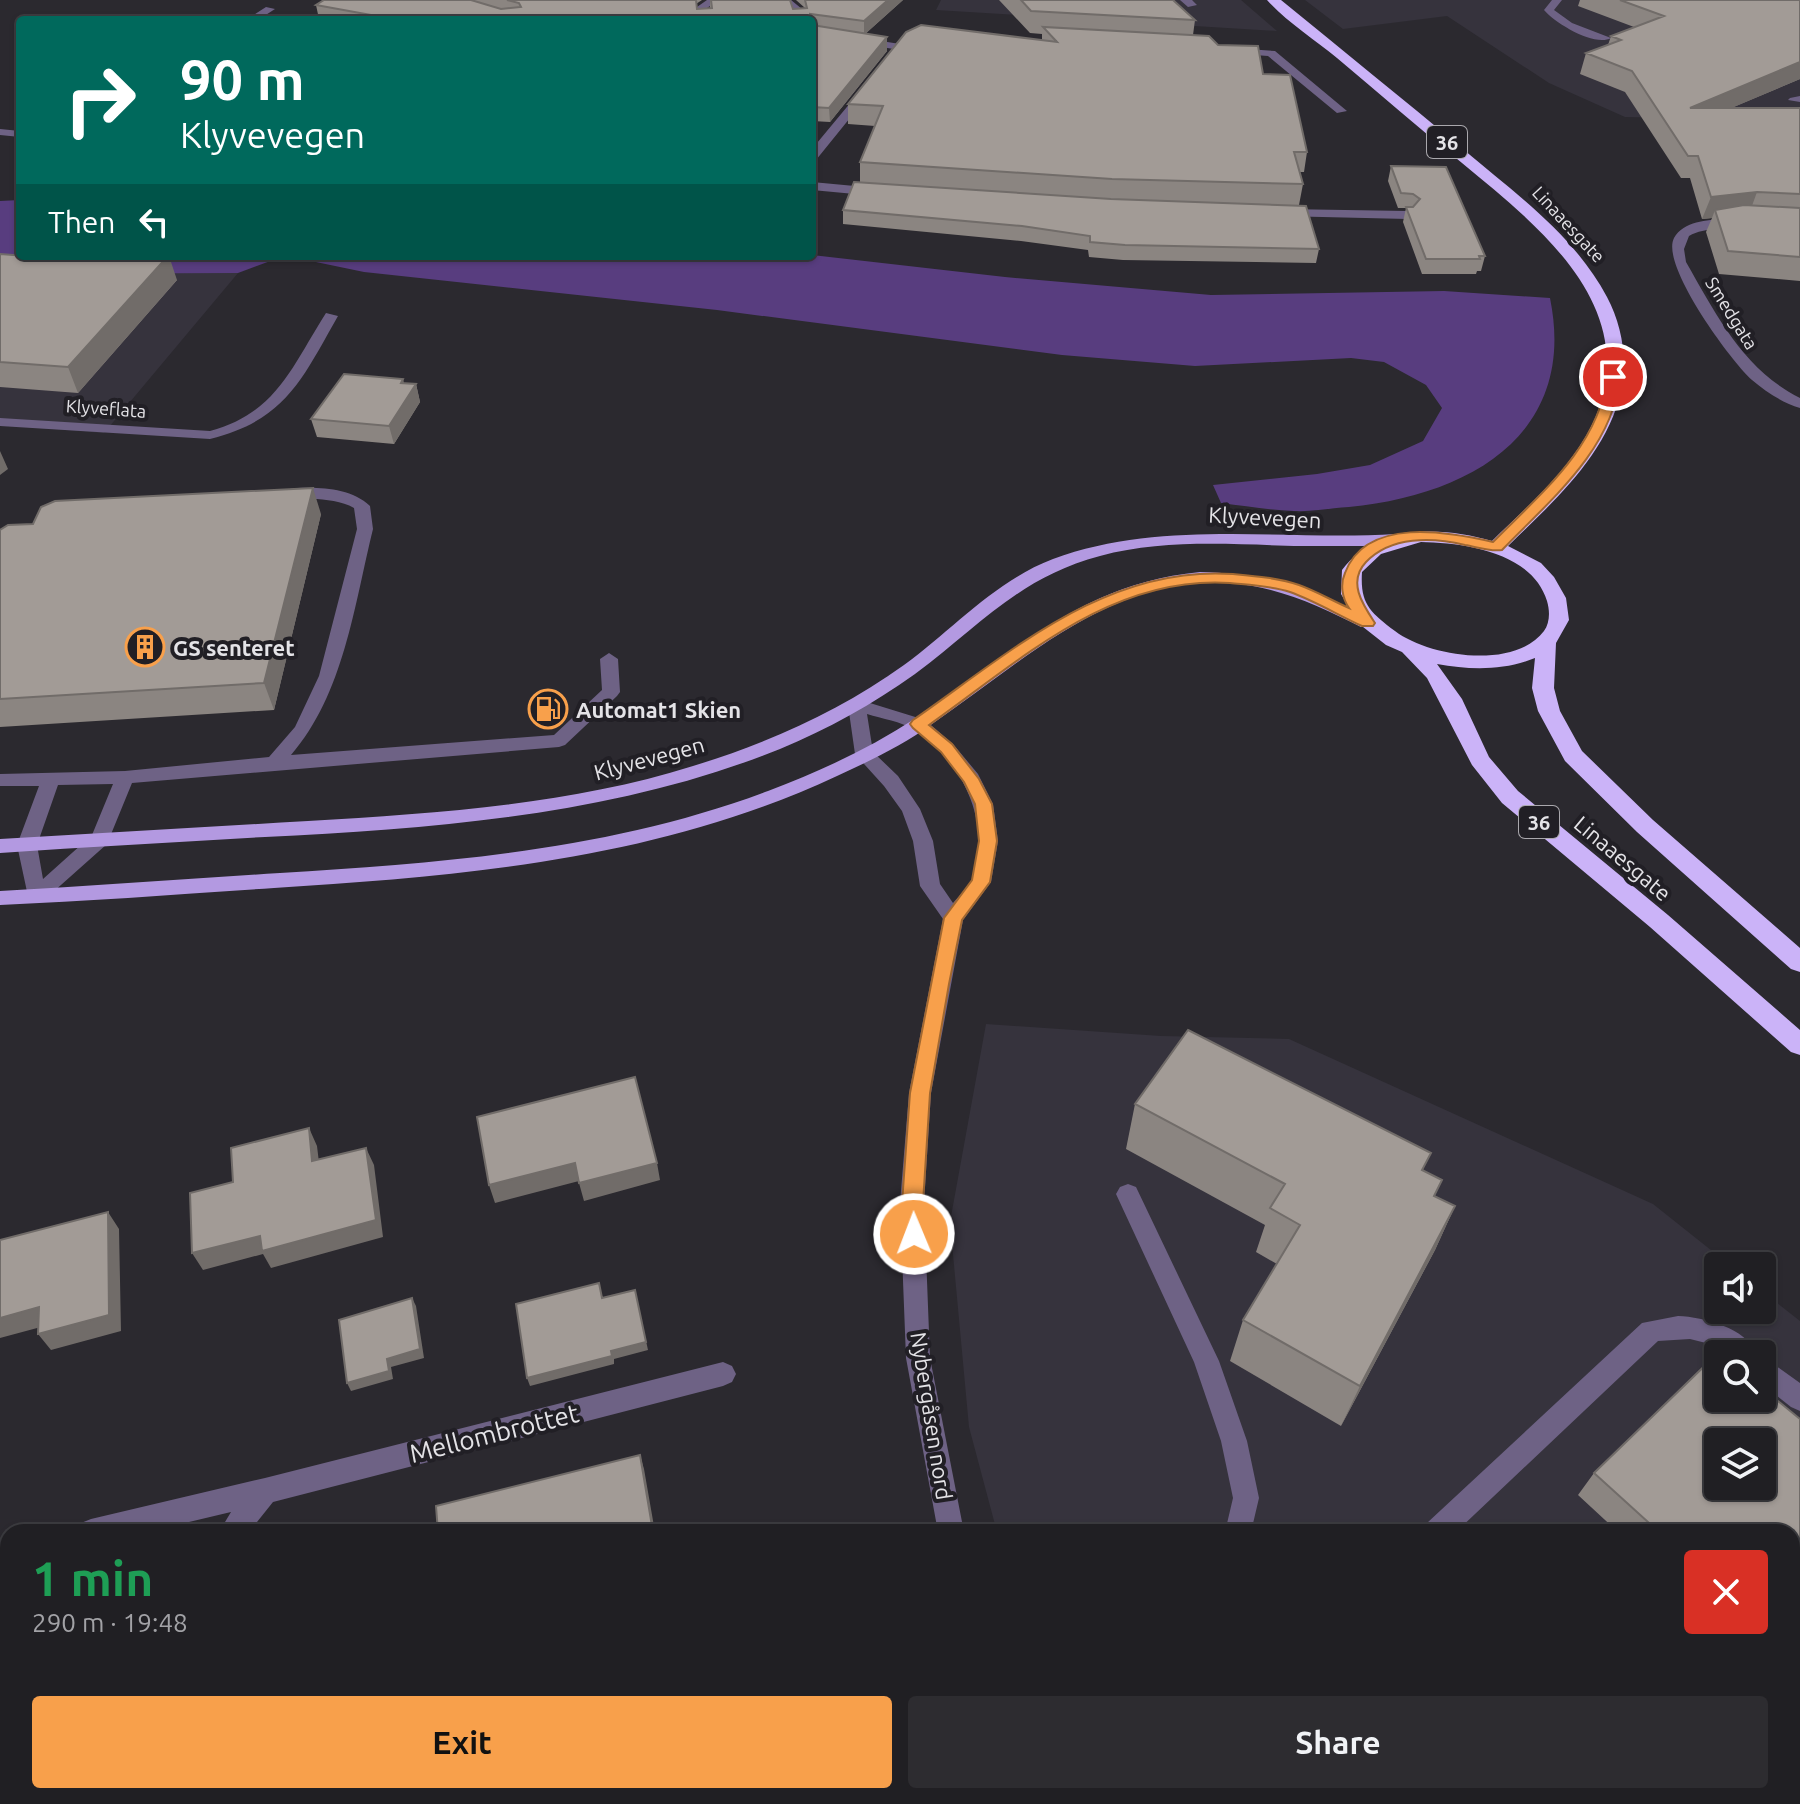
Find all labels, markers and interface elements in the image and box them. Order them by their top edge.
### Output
icon: right [48,48,152,152]
text: 90 m [180,48,305,111]
text: Klyvevegen [180,114,365,155]
road number: 36 [1427,126,1467,158]
street label: Linaaesgate [1529,182,1609,266]
icon: left [132,200,176,244]
text: Then [48,205,116,239]
street label: Smedgata [1702,273,1762,353]
pin [1579,343,1647,411]
icon: arrive [1591,355,1635,399]
street label: Klyveflata [65,395,147,421]
street label: Klyvevegen [1208,502,1322,532]
building icon: GS senteret [124,626,166,668]
place label: GS senteret [173,635,295,660]
fuel station icon: Automat1 Skien [527,688,569,730]
place label: Automat1 Skien [576,697,741,722]
street label: Klyvevegen [591,731,707,785]
road number: 36 [1519,806,1559,838]
street label: Linaaesgate [1570,810,1676,906]
position arrow [872,1192,956,1276]
map controls [1704,1252,1776,1500]
button: sound [1704,1252,1776,1324]
street label: Nybergåsen nord [906,1330,958,1502]
button: search [1704,1340,1776,1412]
street label: Mellombrottet [406,1398,582,1468]
button: layers [1704,1428,1776,1500]
button: close [1684,1550,1768,1634]
text: 1 min [32,1551,153,1605]
text: 290 m · 19:48 [32,1608,188,1637]
button: Exit [32,1696,892,1788]
button: Share [908,1696,1768,1788]

